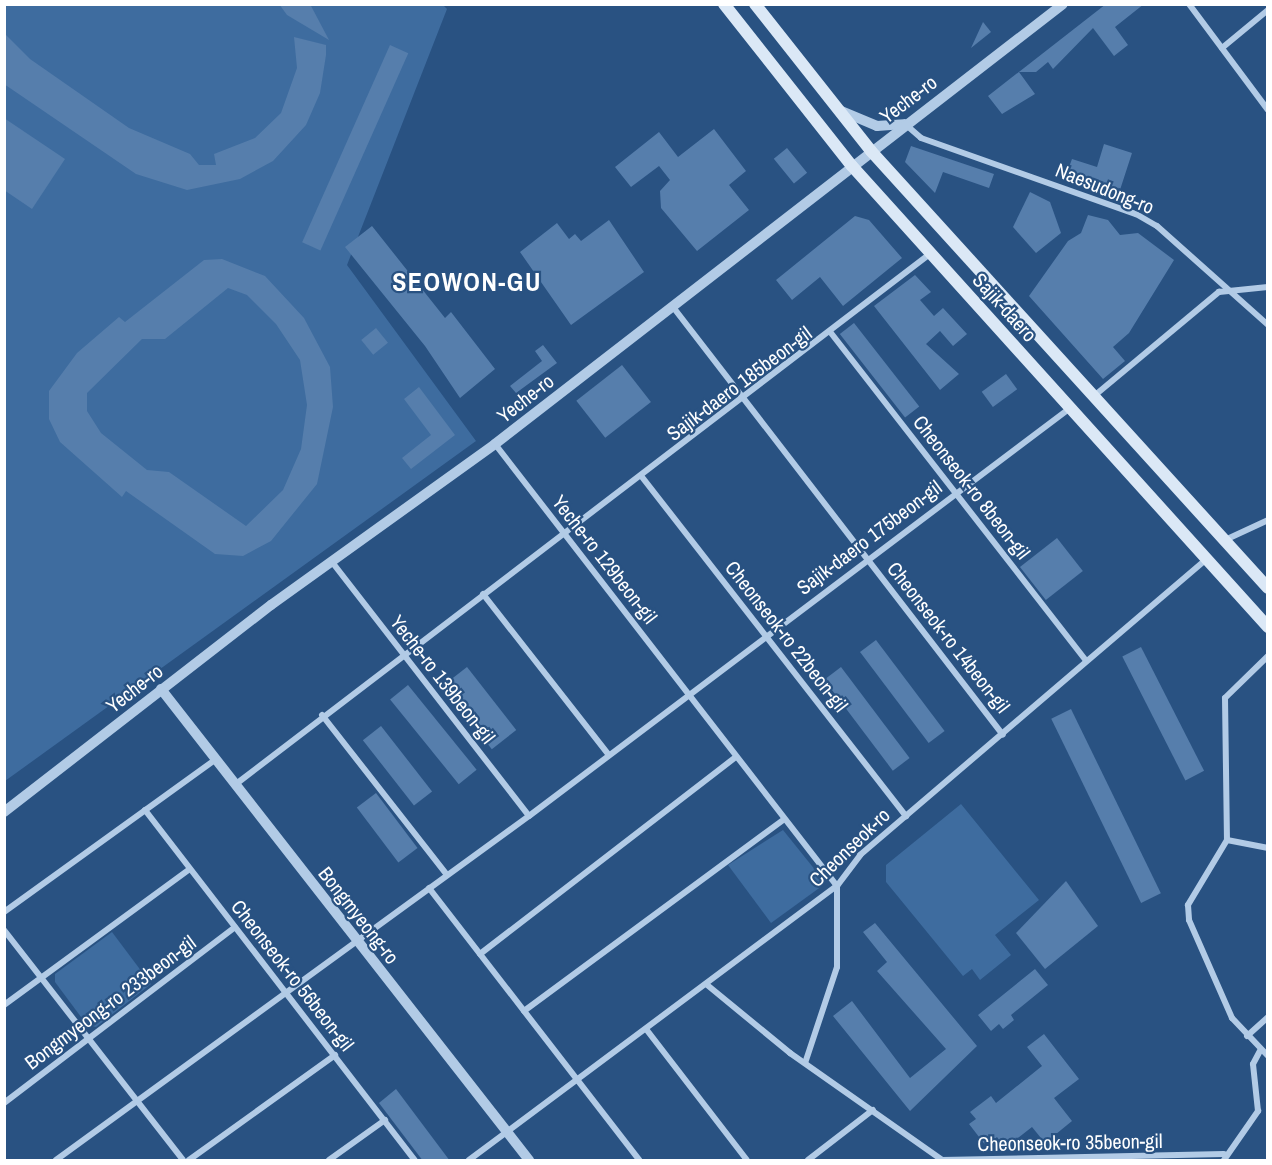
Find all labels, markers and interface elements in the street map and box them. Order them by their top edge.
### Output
street label: Yeche-ro [875,70,941,128]
street label: Naesudong-ro [1052,157,1158,219]
district label: SEOWON-GU [392,266,542,298]
street label: Sajik-daero [968,268,1042,346]
street label: Sajik-daero 185beon-gil [662,321,816,445]
street label: Yeche-ro [492,368,558,428]
street label: Cheonseok-ro 8beon-gil [908,410,1036,564]
street label: Sajik-daero 175beon-gil [792,475,946,599]
street label: Yeche-ro 129beon-gil [547,490,663,628]
street label: Cheonseok-ro 22beon-gil [721,556,853,716]
street label: Cheonseok-ro 14beon-gil [883,557,1015,717]
street label: Yeche-ro 139beon-gil [385,610,501,748]
street label: Yeche-ro [101,658,167,718]
street label: Cheonseok-ro [804,803,894,891]
street label: Bongmyeong-ro [314,862,404,968]
street label: Cheonseok-ro 56beon-gil [227,895,359,1055]
street label: Bongmyeong-ro 233beon-gil [20,930,200,1074]
street label: Cheonseok-ro 35beon-gil [977,1128,1163,1156]

